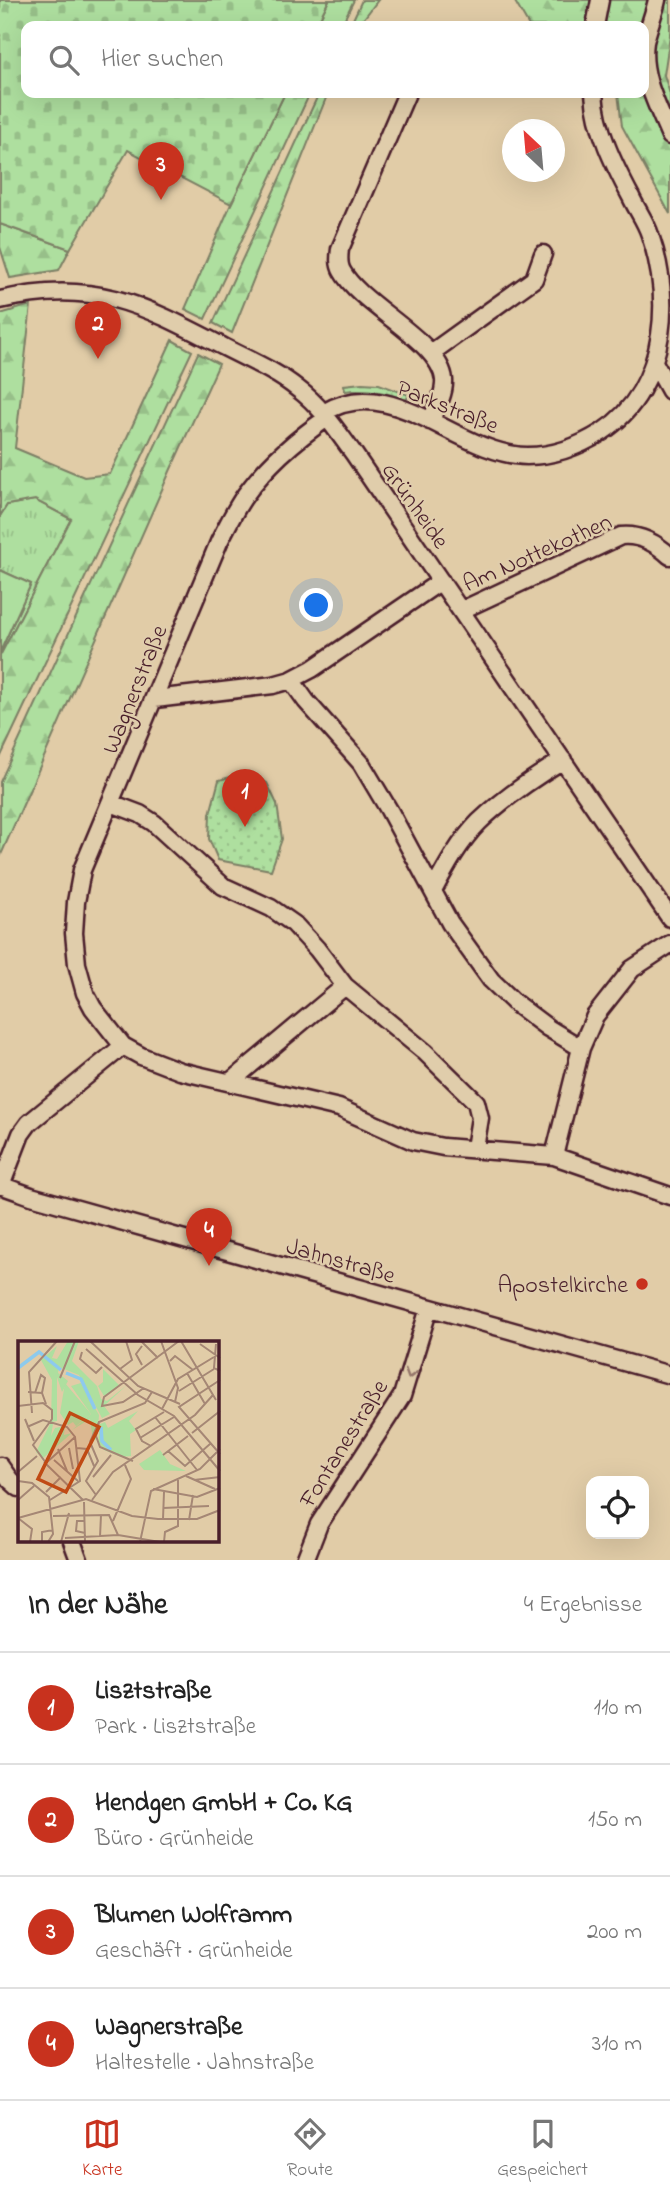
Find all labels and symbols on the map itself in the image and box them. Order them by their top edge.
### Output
north arrow [502,119,565,182]
pin: 3 [138,142,184,200]
pin: 2 [75,301,121,359]
street label: Parkstraße [391,372,504,445]
street label: Grünheide [371,456,457,557]
street label: Am Nottekothen [458,506,618,603]
your location [299,588,333,622]
street label: Wagnerstraße [95,620,178,760]
pin: 1 [222,769,268,827]
pin: 4 [186,1208,232,1266]
street label: Jahnstraße [282,1230,399,1295]
place label: Apostelkirche [498,1269,628,1304]
marker: Apostelkirche [634,1276,650,1292]
inset map [18,1341,219,1542]
one-way arrow [404,1367,419,1379]
street label: Fontanestraße [291,1373,399,1516]

